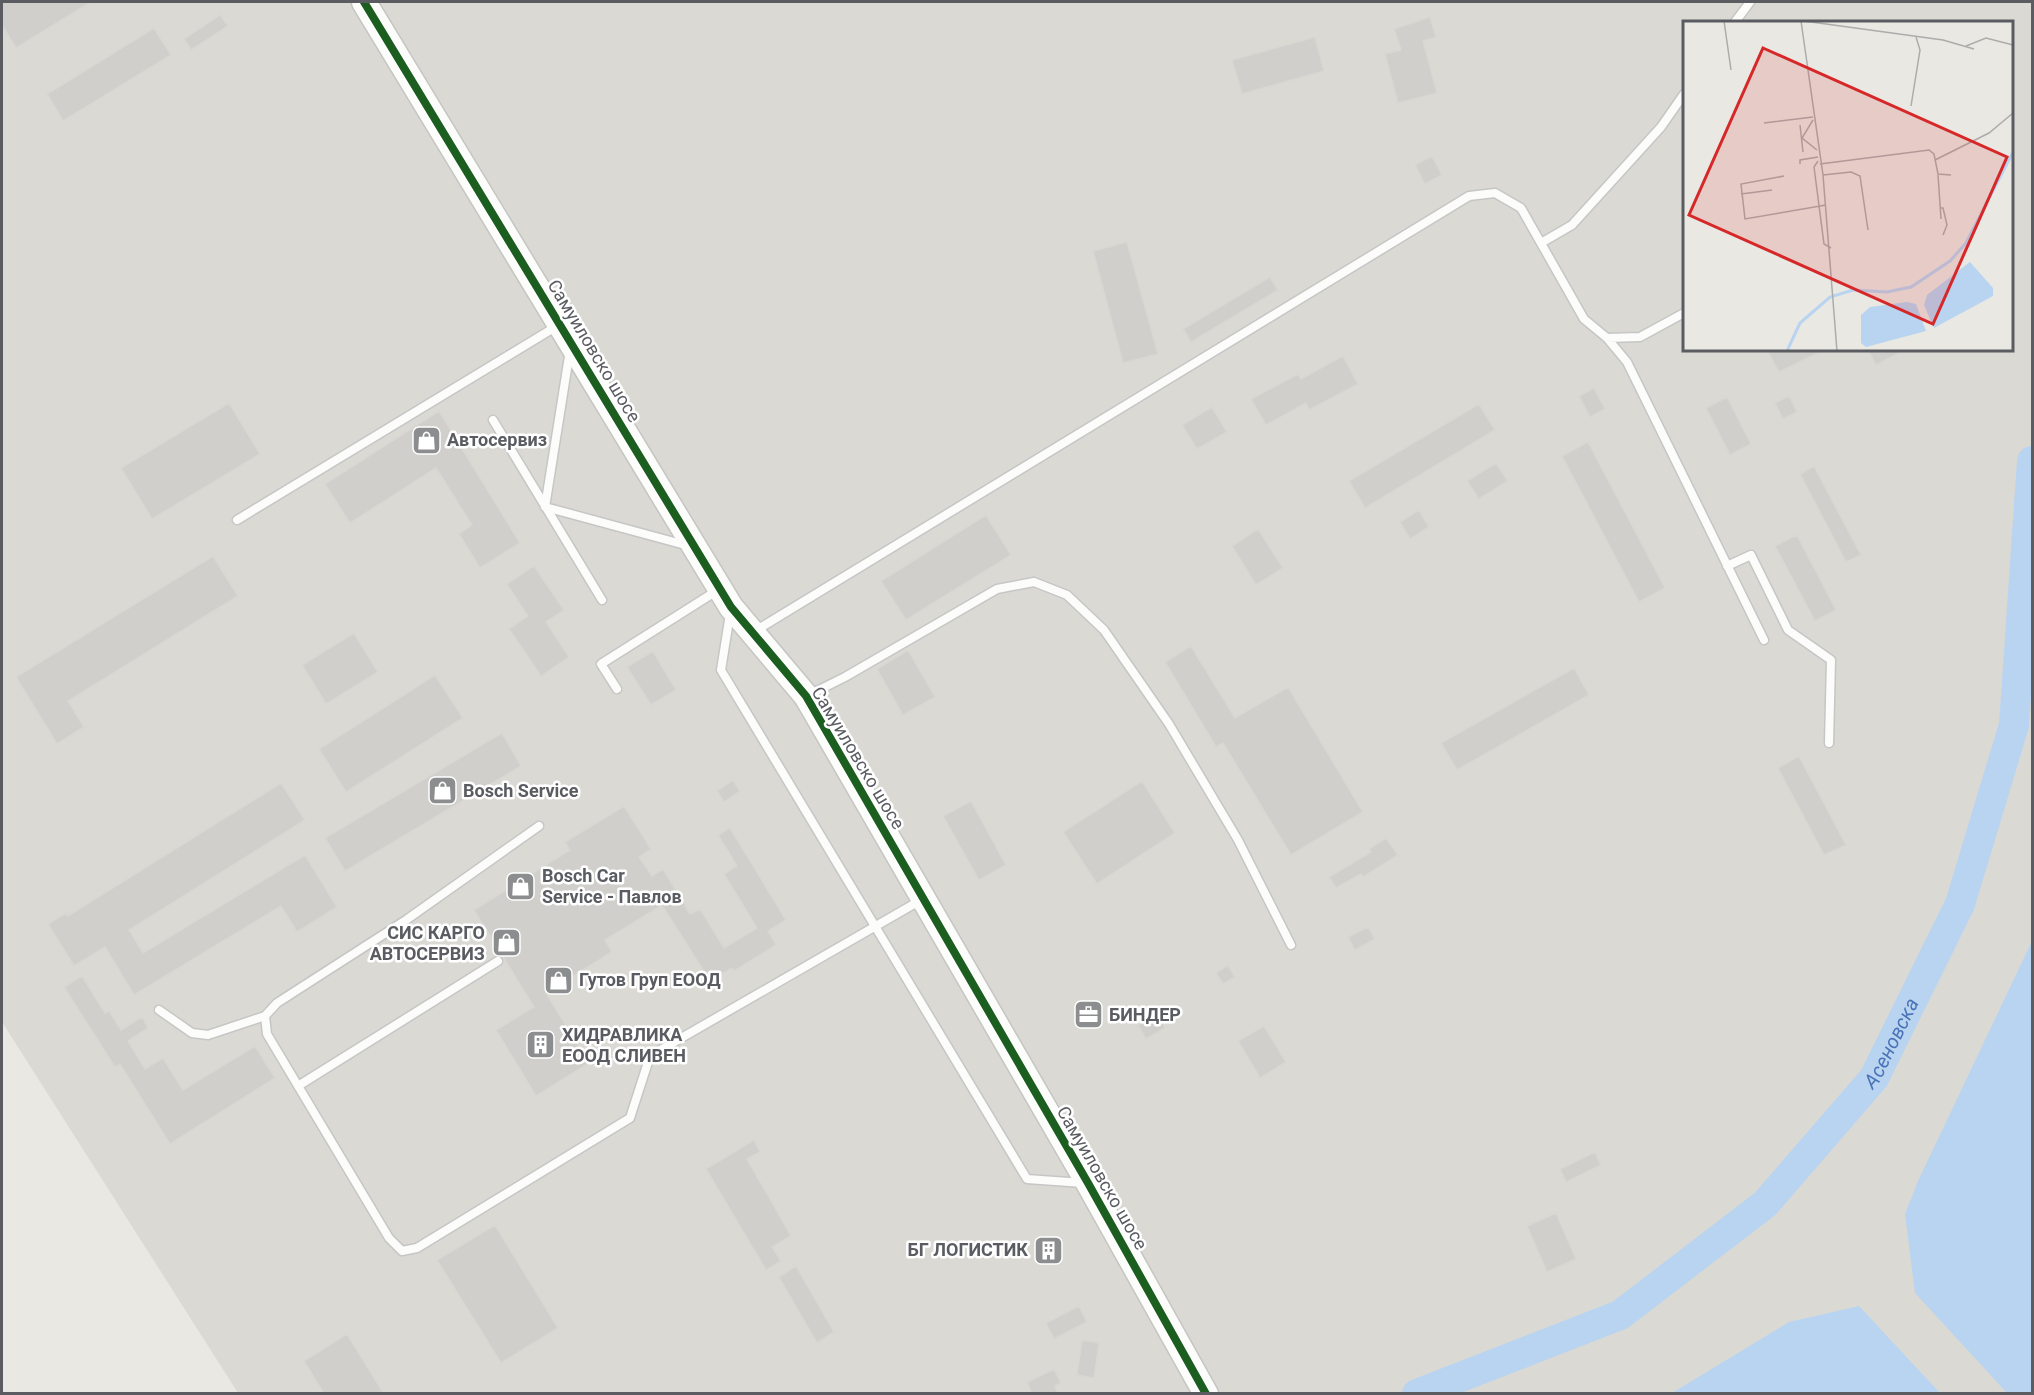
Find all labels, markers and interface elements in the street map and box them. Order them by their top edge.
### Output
inset map [1683,21,2013,351]
street label: Самуиловско шосе [544,276,645,426]
shop icon: Автосервиз [410,424,442,456]
place label: Автосервиз [447,429,547,450]
street label: Самуиловско шосе [808,683,909,833]
shop icon: Bosch Service [426,775,458,807]
place label: Bosch Service [463,780,579,801]
place label: Bosch Car Service - Павлов [542,865,682,907]
shop icon: Bosch Car Service - Павлов [505,870,537,902]
place label: СИС КАРГО АВТОСЕРВИЗ [370,922,485,964]
shop icon: СИС КАРГО АВТОСЕРВИЗ [490,927,522,959]
shop icon: Гутов Груп ЕООД [542,964,574,996]
place label: Гутов Груп ЕООД [579,969,721,990]
water label: Асеновска [1858,994,1924,1094]
office icon: БИНДЕР [1072,999,1104,1031]
place label: БИНДЕР [1109,1004,1181,1025]
place label: ХИДРАВЛИКА ЕООД СЛИВЕН [562,1024,686,1066]
building icon: ХИДРАВЛИКА ЕООД СЛИВЕН [525,1029,557,1061]
street label: Самуиловско шосе [1053,1102,1152,1253]
building icon: БГ ЛОГИСТИК [1033,1234,1065,1266]
place label: БГ ЛОГИСТИК [908,1239,1028,1260]

